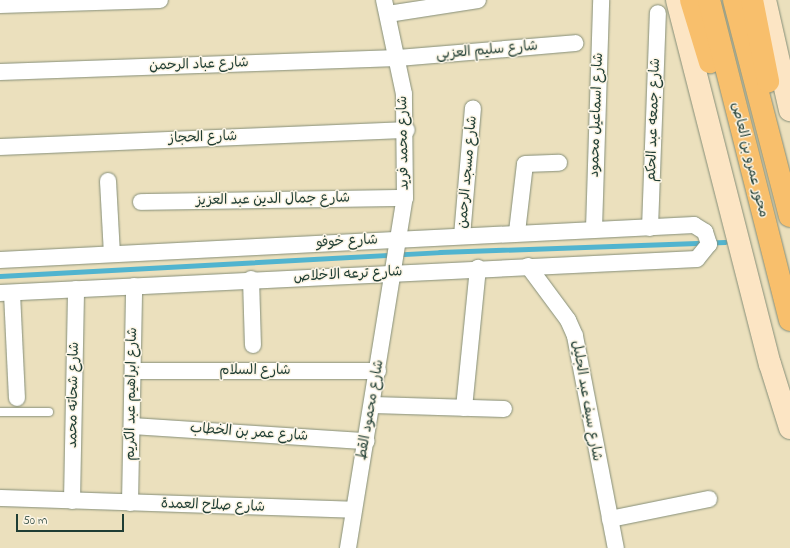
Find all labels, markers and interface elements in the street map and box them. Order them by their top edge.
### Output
street label: شارع سليم العزبى [435,38,539,64]
street label: شارع اسماعيل محمود [586,52,608,178]
street label: شارع عباد الرحمن [149,55,249,75]
street label: شارع جمعه عبد الحكم [643,58,665,182]
street label: شارع محمد فريد [395,95,413,191]
street label: محور عمرو بن العاص [727,101,771,219]
street label: شارع مسجد الرحمن [455,115,481,229]
street label: شارع الحجاز [168,128,238,148]
street label: شارع جمال الدين عبد العزيز [196,190,350,210]
street label: شارع خوفو [316,232,378,252]
street label: شارع ترعه الاخلاص [293,264,403,286]
street label: شارع ابراهيم عبد الكريم [122,327,142,461]
street label: شارع سيف عبد الجليل [567,339,605,463]
street label: شارع شحاته محمد [65,342,83,448]
street label: شارع محمود القط [354,359,388,461]
street label: شارع السلام [219,363,291,379]
street label: شارع عمر بن الخطاب [189,420,309,446]
street label: شارع صلاح العمدة [161,496,265,516]
scale bar [18,506,126,532]
text: 50 m [23,512,47,530]

